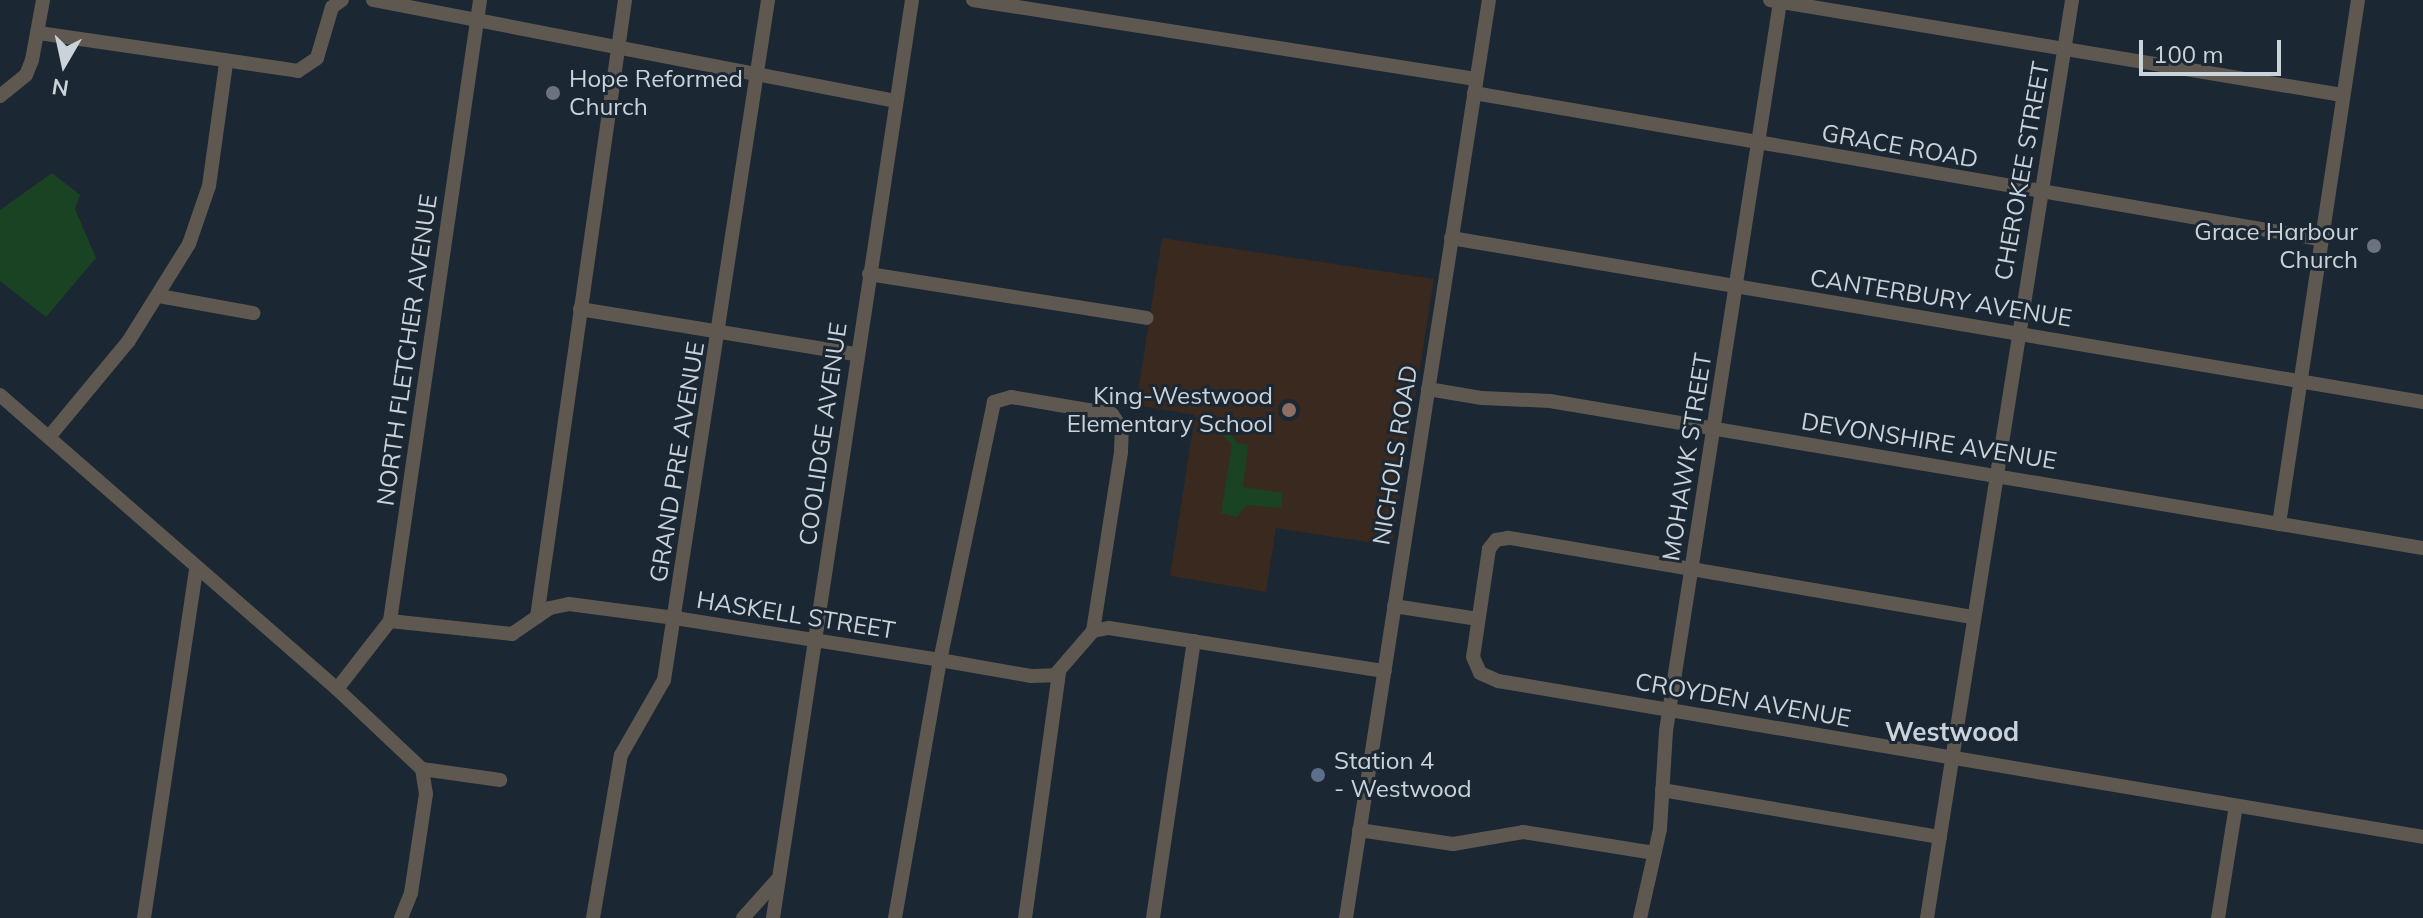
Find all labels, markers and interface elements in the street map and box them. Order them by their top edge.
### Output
north arrow [24,24,104,104]
scale bar [2143,24,2285,74]
text: 100 m [2153,39,2224,69]
street label: CHEROKEE STREET [1989,59,2055,283]
place label: Hope Reformed Church [569,65,743,121]
text: N [50,73,71,103]
marker: Hope Reformed Church [544,84,562,102]
street label: GRACE ROAD [1820,118,1980,174]
street label: NORTH FLETCHER AVENUE [371,192,443,508]
place label: Grace Harbour Church [2194,218,2358,274]
marker: Grace Harbour Church [2365,237,2383,255]
street label: CANTERBURY AVENUE [1808,263,2074,333]
street label: COOLIDGE AVENUE [793,321,853,547]
street label: GRAND PRE AVENUE [644,340,710,584]
street label: MOHAWK STREET [1656,351,1718,563]
street label: NICHOLS ROAD [1367,363,1423,547]
place label: King-Westwood Elementary School [1067,382,1273,438]
marker: King-Westwood Elementary School [1280,401,1298,419]
street label: DEVONSHIRE AVENUE [1799,407,2059,475]
street label: HASKELL STREET [695,585,897,645]
street label: CROYDEN AVENUE [1633,667,1853,733]
district label: Westwood [1885,716,2019,748]
place label: Station 4 - Westwood [1334,747,1472,803]
marker: Station 4 - Westwood [1309,766,1327,784]

